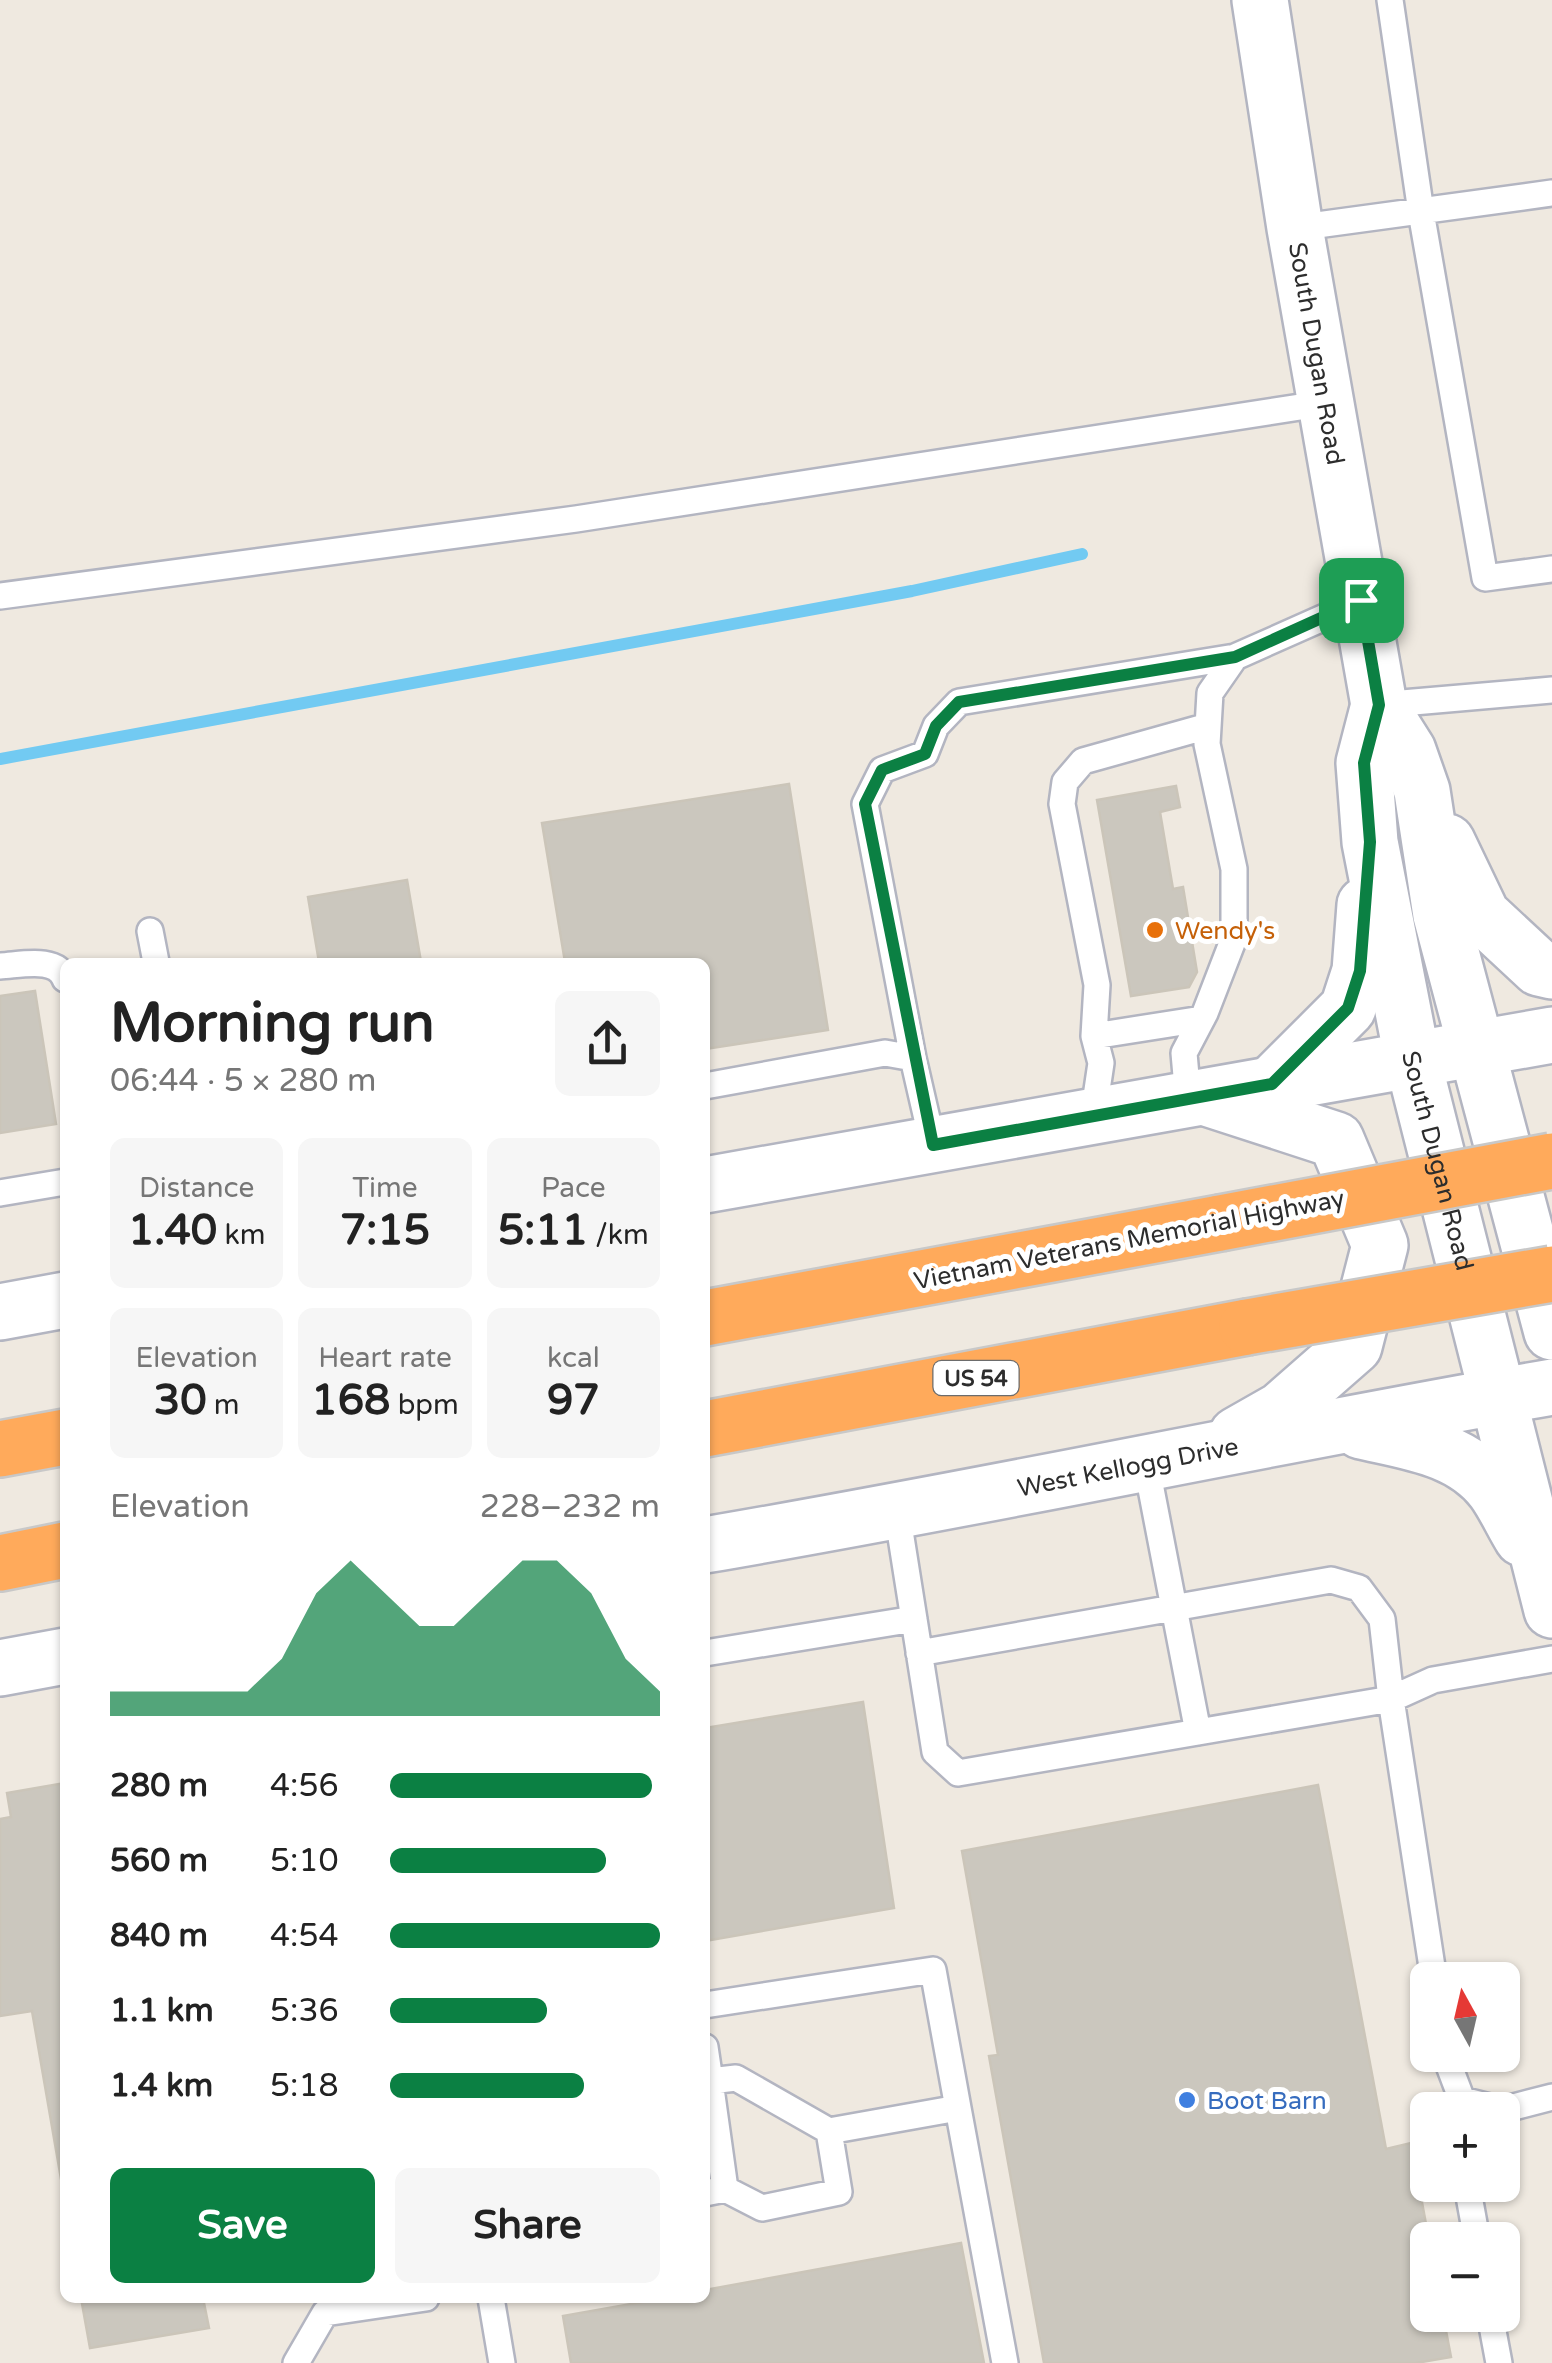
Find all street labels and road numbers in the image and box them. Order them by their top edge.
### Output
street label: South Dugan Road [1282,240,1350,467]
street label: South Dugan Road [1395,1048,1479,1274]
street label: Vietnam Veterans Memorial Highway [911,1183,1347,1296]
road number: US 54 [934,1361,1018,1395]
street label: West Kellogg Drive [1015,1431,1241,1504]

